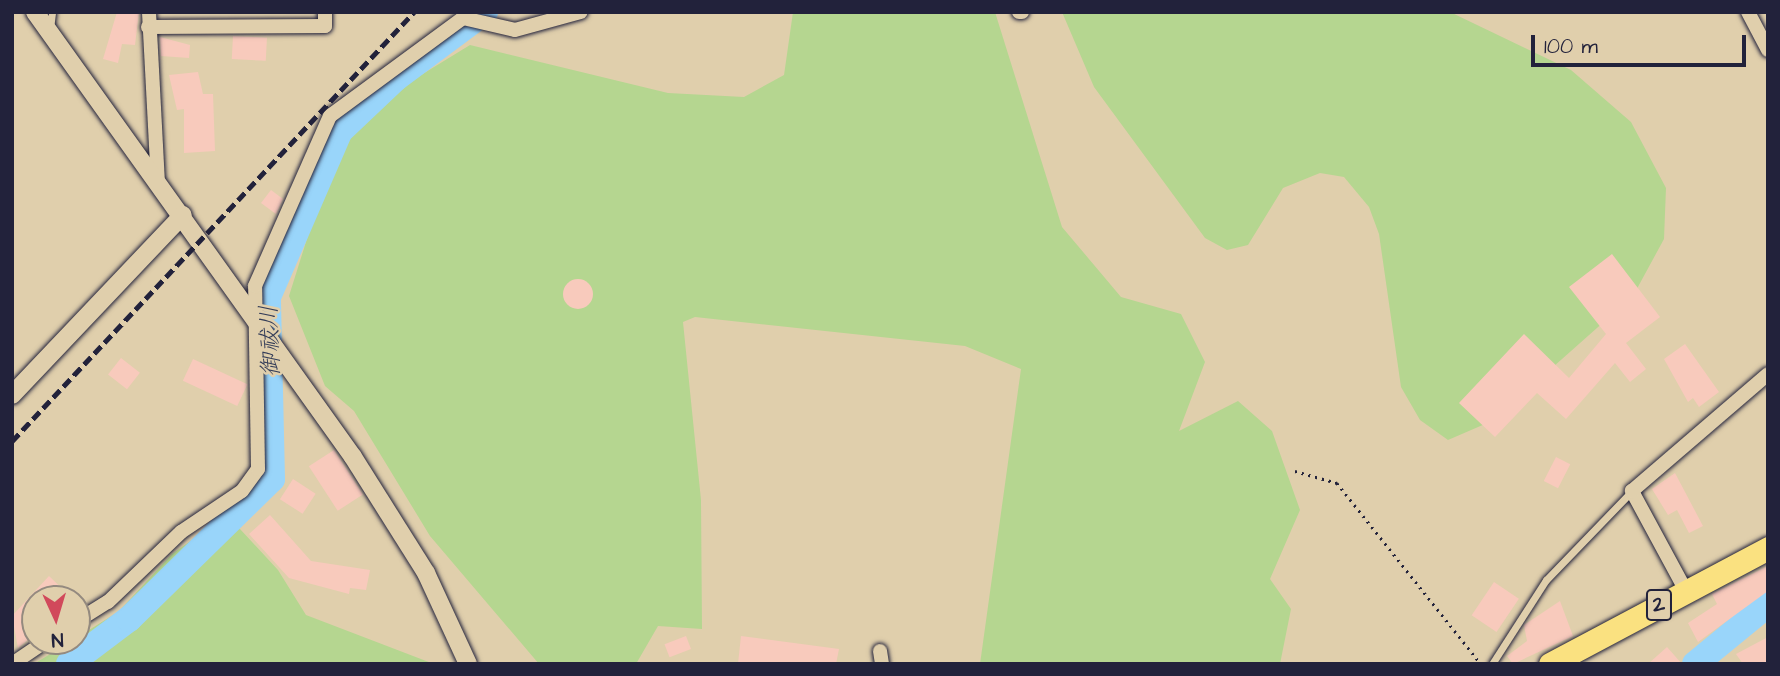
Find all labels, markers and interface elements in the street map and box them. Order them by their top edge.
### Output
scale bar [1535,21,1750,65]
text: 100 m [1544,32,1598,61]
water label: 御祓川 [255,305,287,377]
north arrow [21,585,91,655]
road number: 2 [1645,588,1673,622]
text: N [50,626,64,653]

